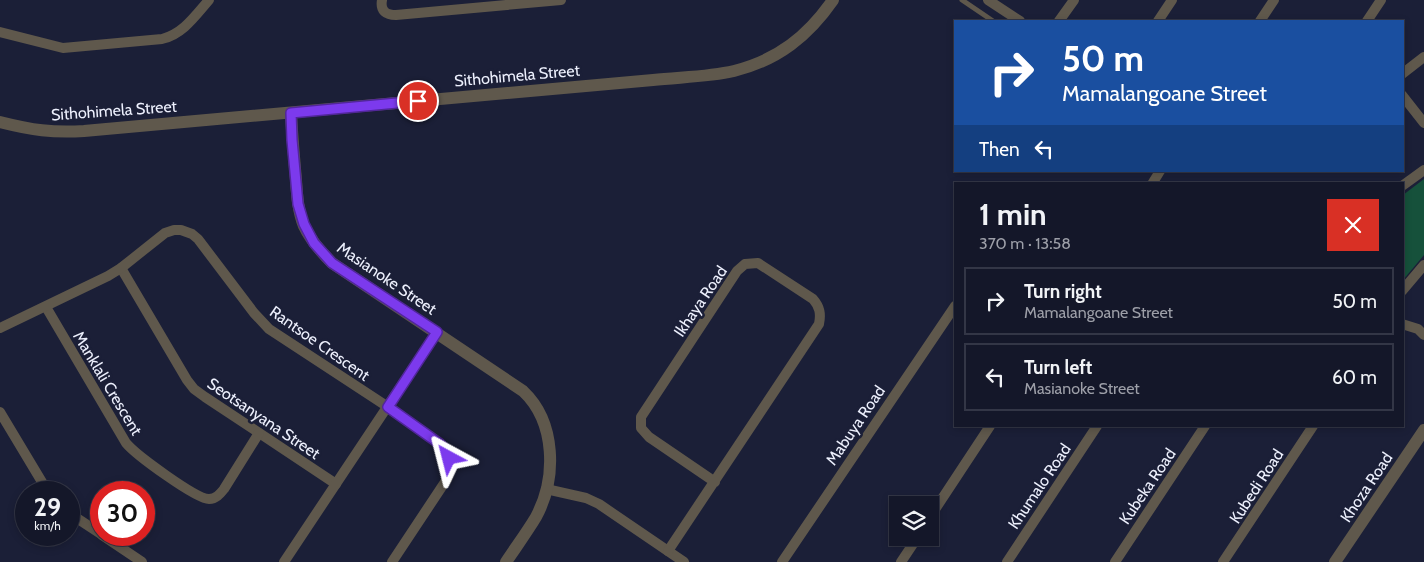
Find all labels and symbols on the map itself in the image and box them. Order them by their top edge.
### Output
street label: Sithohimela Street [453,60,581,90]
pin [397,80,439,122]
street label: Sithohimela Street [51,97,178,124]
street label: Masianoke Street [333,238,441,319]
street label: Ikhaya Road [670,262,731,340]
street label: Rantsoe Crescent [266,302,374,385]
street label: Manklali Crescent [69,328,146,439]
street label: Seotsanyana Street [204,374,324,463]
street label: Mabuya Road [822,382,889,469]
position arrow [422,431,474,483]
street label: Khumalo Road [1004,440,1075,532]
street label: Kubeka Road [1115,445,1180,528]
street label: Kubedi Road [1225,446,1287,527]
street label: Khoza Road [1336,449,1397,526]
speed limit sign: 30 [90,481,155,546]

